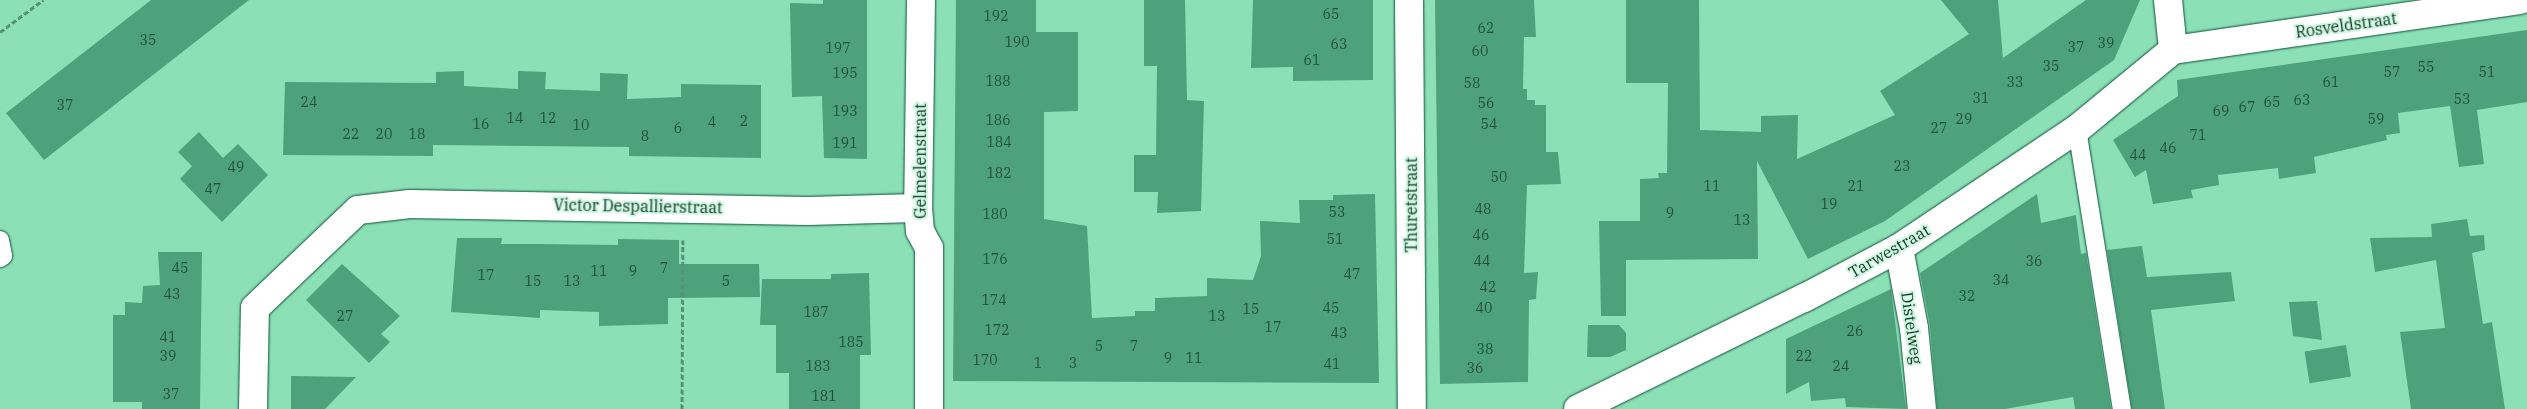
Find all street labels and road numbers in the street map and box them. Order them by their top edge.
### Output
street label: Rosveldstraat [2294,8,2398,42]
street label: Gelmelenstraat [910,103,930,219]
street label: Thuretstraat [1401,157,1421,253]
street label: Victor Despallierstraat [553,195,723,217]
street label: Tarwestraat [1845,220,1933,282]
street label: Distelweg [1897,291,1927,365]

